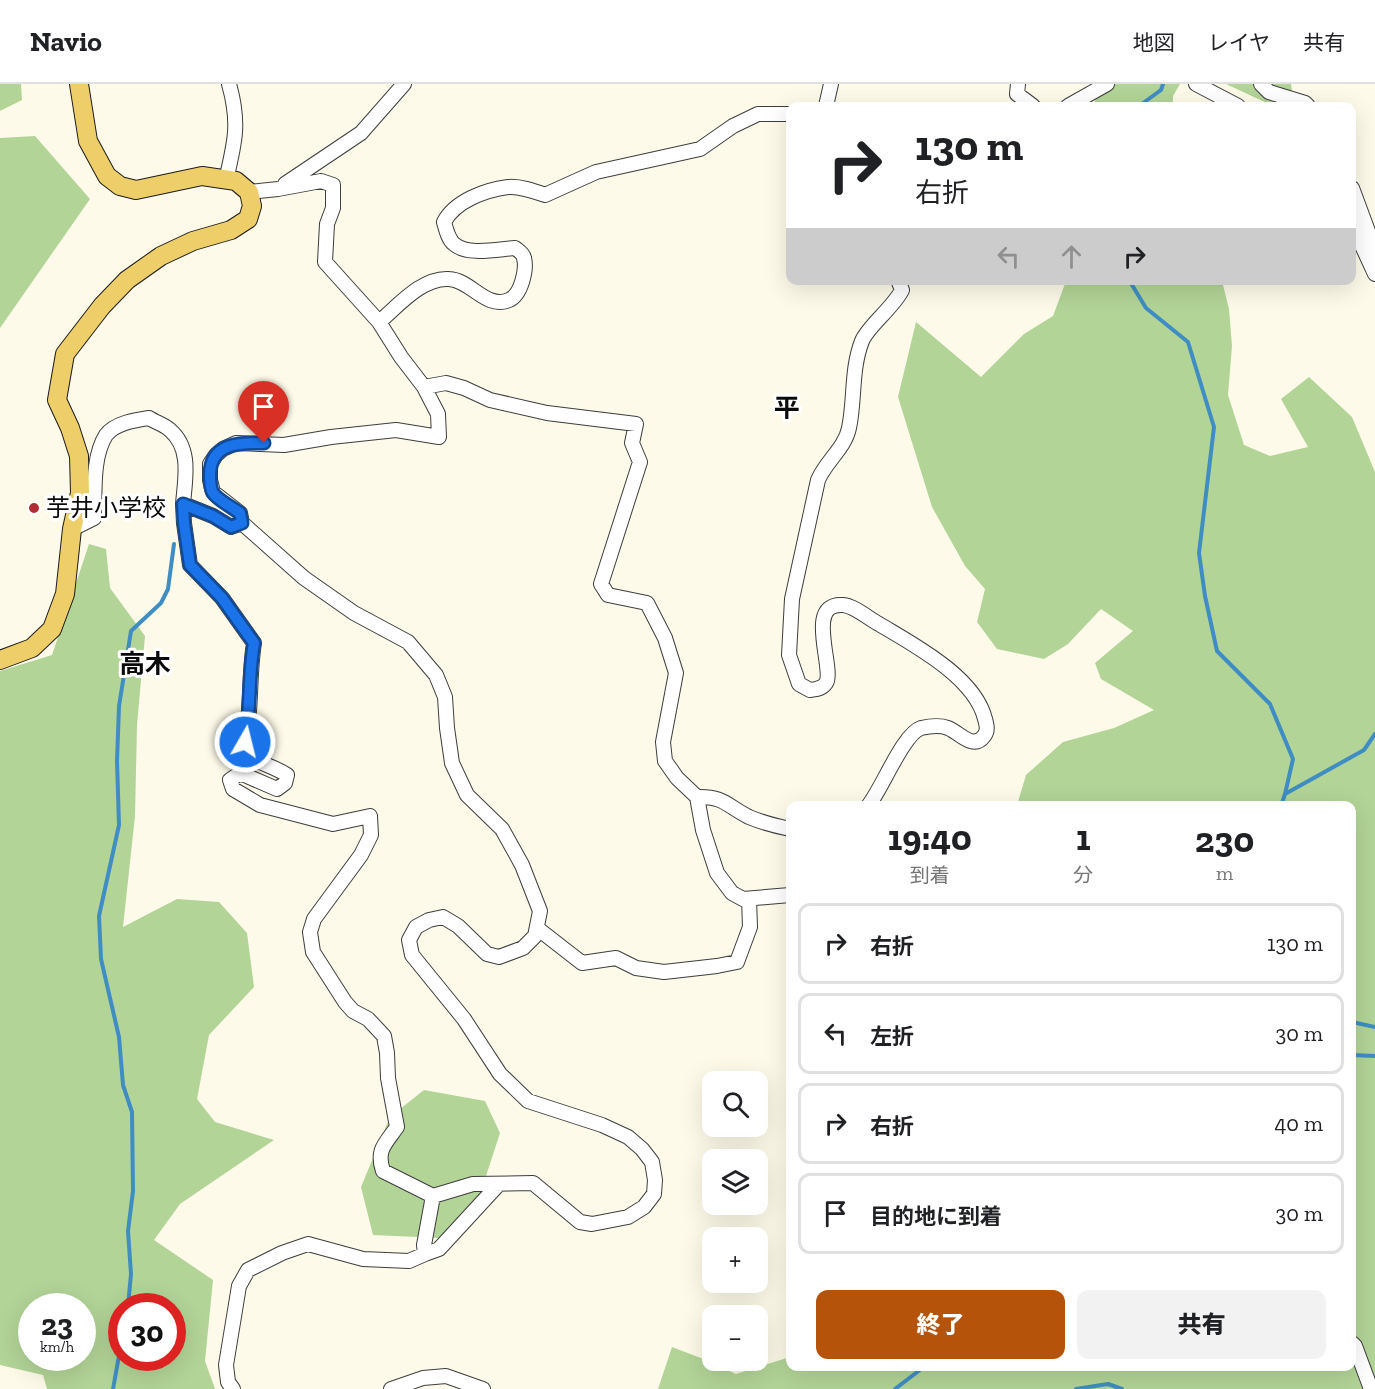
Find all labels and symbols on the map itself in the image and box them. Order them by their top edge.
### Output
pin [238,381,289,443]
district label: 平 [774,392,800,424]
place label: 芋井小学校 [46,493,166,522]
marker: 芋井小学校 [27,501,41,515]
district label: 高木 [119,648,171,680]
position arrow [213,710,277,774]
speed limit sign: 30 [108,1293,186,1371]

